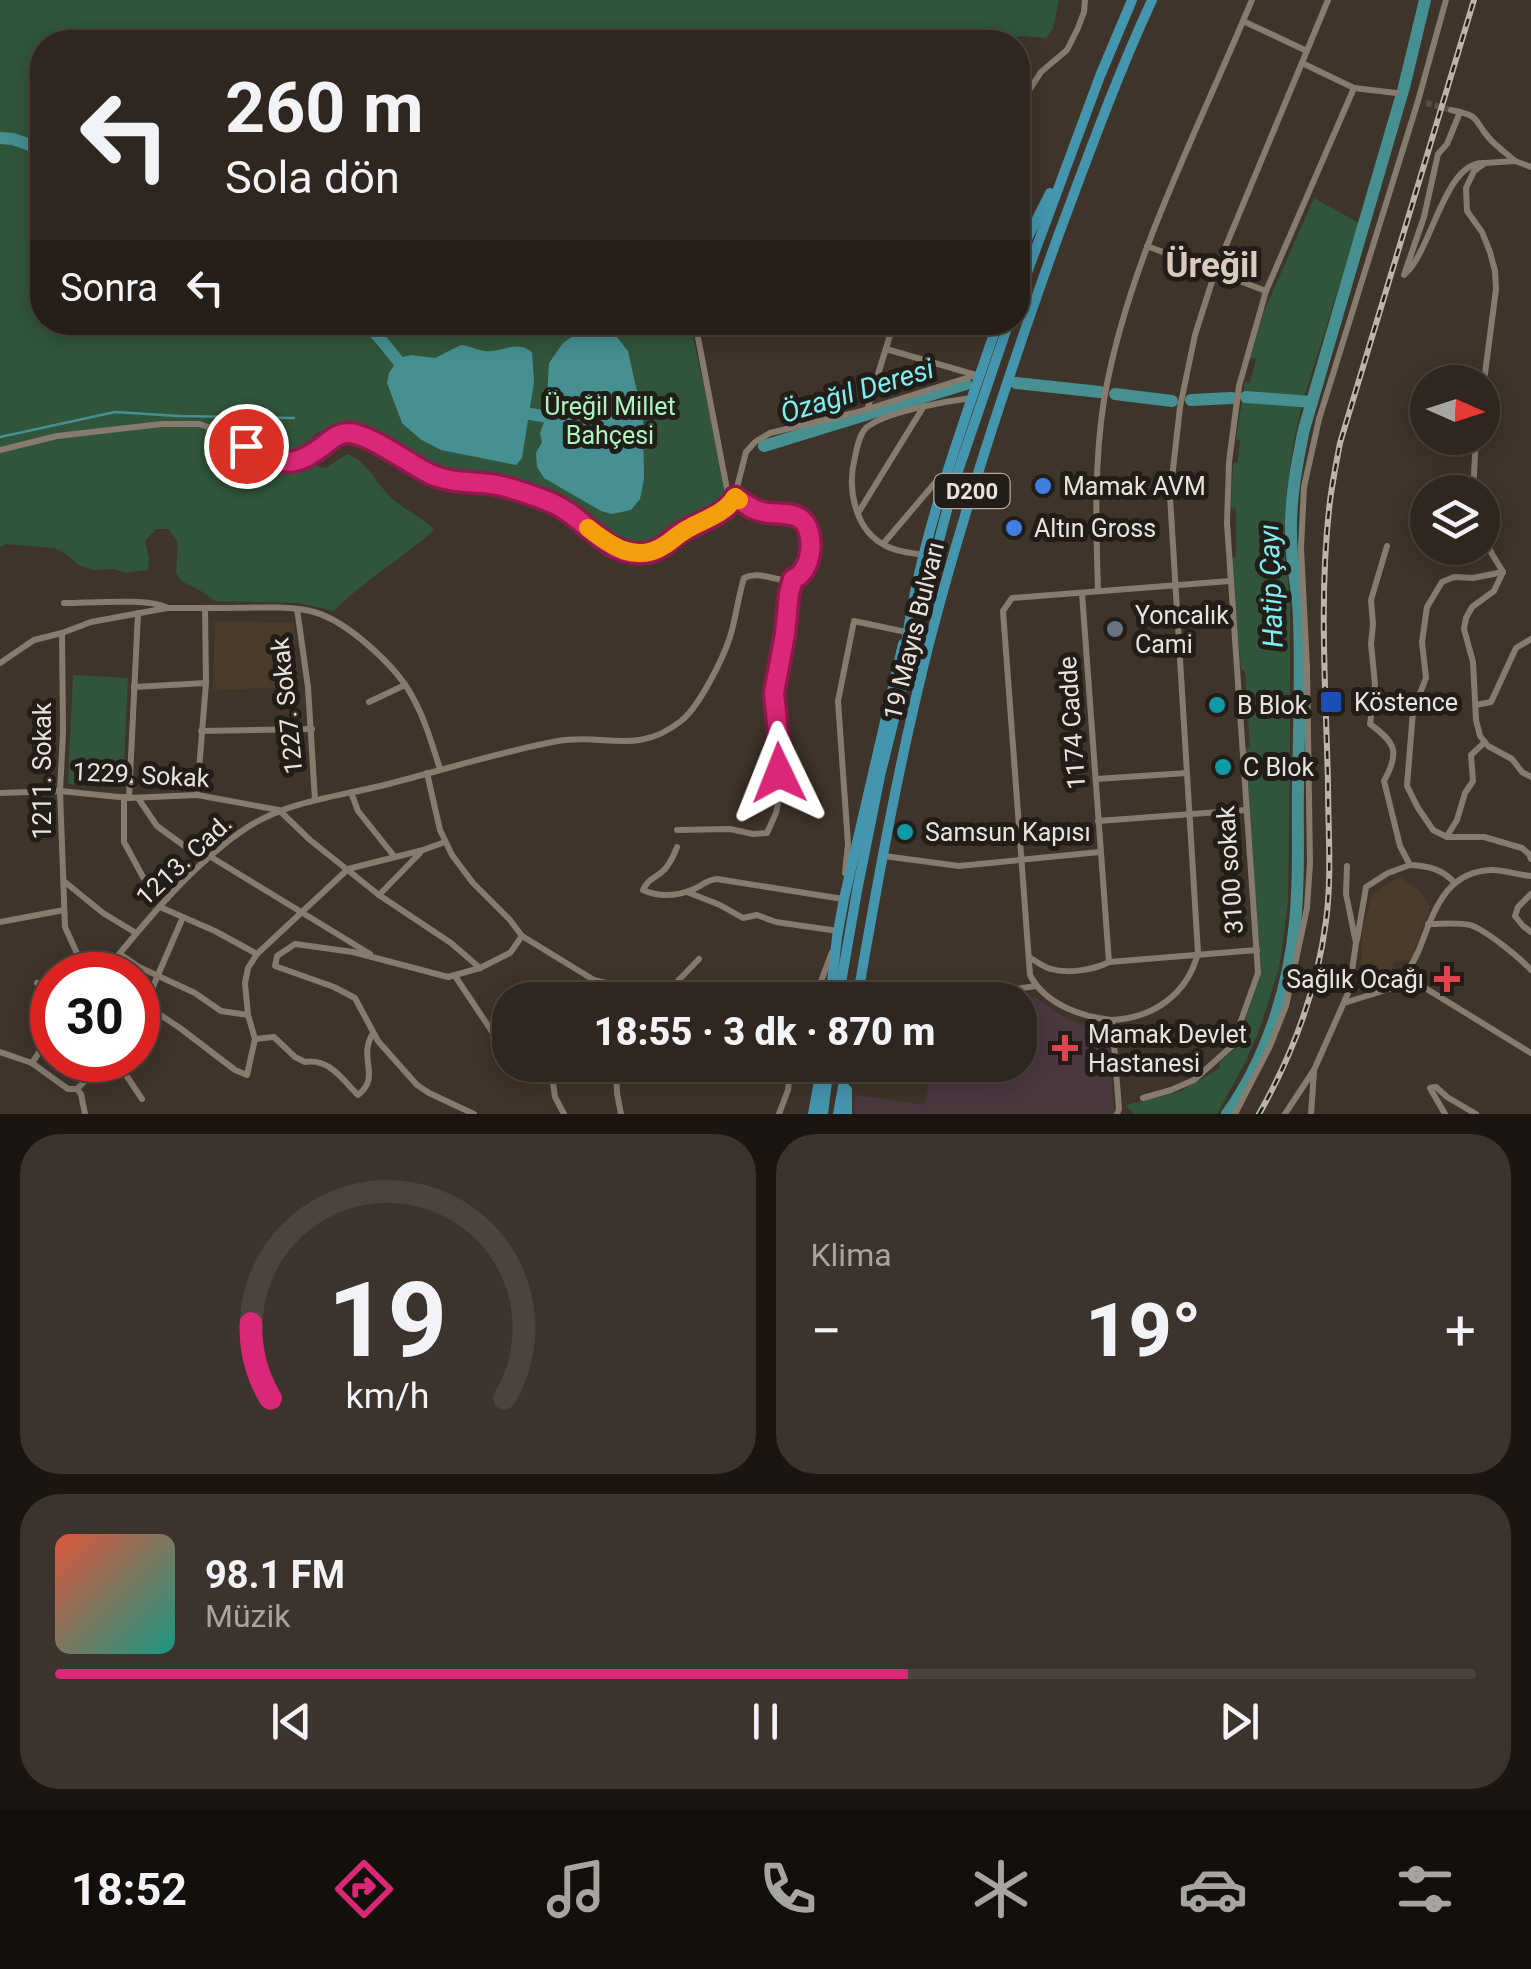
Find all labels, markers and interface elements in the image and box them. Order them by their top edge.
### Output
text: 260 m [225,67,424,149]
icon: left [60,70,190,200]
text: Sola dön [225,151,400,204]
district label: Üreğil [1166,245,1259,286]
icon: left [178,260,233,315]
text: Sonra [60,266,158,310]
water label: Özağıl Deresi [776,352,938,430]
north arrow [1410,365,1500,455]
map controls [1410,365,1500,565]
park label: Üreğil Millet Bahçesi [544,392,676,450]
pin [204,404,289,489]
icon: arrive [219,419,274,474]
place label: Mamak AVM [1063,472,1206,501]
road number: D200 [934,474,1010,508]
marker: Mamak AVM [1032,475,1054,497]
button: layers [1410,475,1500,565]
place label: Altın Gross [1034,514,1156,543]
marker: Altın Gross [1003,517,1025,539]
water label: Hatip Çayı [1252,524,1290,648]
street label: 19 Mayıs Bulvarı [878,539,950,723]
place label: Yoncalık Cami [1135,601,1229,659]
marker: Yoncalık Cami [1104,618,1126,640]
street label: 1227. Sokak [265,636,309,776]
street label: 1174 Cadde [1053,655,1091,791]
place label: Köstence [1354,688,1458,717]
marker: Köstence [1318,689,1344,715]
place label: B Blok [1237,691,1308,720]
marker: B Blok [1206,694,1228,716]
street label: 1211. Sokak [28,702,57,840]
position arrow [727,721,831,825]
place label: C Blok [1243,753,1314,782]
marker: C Blok [1212,756,1234,778]
street label: 1229. Sokak [72,757,211,793]
street label: 3100 sokak [1211,805,1249,935]
street label: 1213. Cad. [130,809,238,911]
place label: Samsun Kapısı [925,818,1091,847]
marker: Samsun Kapısı [894,821,916,843]
speed limit sign: 30 [30,952,160,1082]
place label: Sağlık Ocağı [1286,965,1424,994]
marker: Sağlık Ocağı [1434,966,1460,992]
text: 18:55 · 3 dk · 870 m [594,1010,935,1054]
place label: Mamak Devlet Hastanesi [1088,1020,1247,1078]
marker: Mamak Devlet Hastanesi [1052,1035,1078,1061]
text: Klima [811,1236,892,1274]
text: 19 [328,1260,447,1381]
text: 19° [1085,1286,1201,1374]
text: − [811,1299,842,1363]
text: + [1445,1299,1476,1363]
text: km/h [346,1375,430,1417]
text: 98.1 FM [205,1553,345,1597]
text: Müzik [205,1597,290,1635]
icon: previous [264,1694,319,1749]
icon: pause [738,1694,793,1749]
icon: next [1212,1694,1267,1749]
icon: directions [329,1854,399,1924]
icon: music [541,1854,611,1924]
icon: phone [753,1854,823,1924]
icon: climate [966,1854,1036,1924]
icon: car [1178,1854,1248,1924]
icon: filters [1390,1854,1460,1924]
text: 18:52 [71,1863,187,1916]

